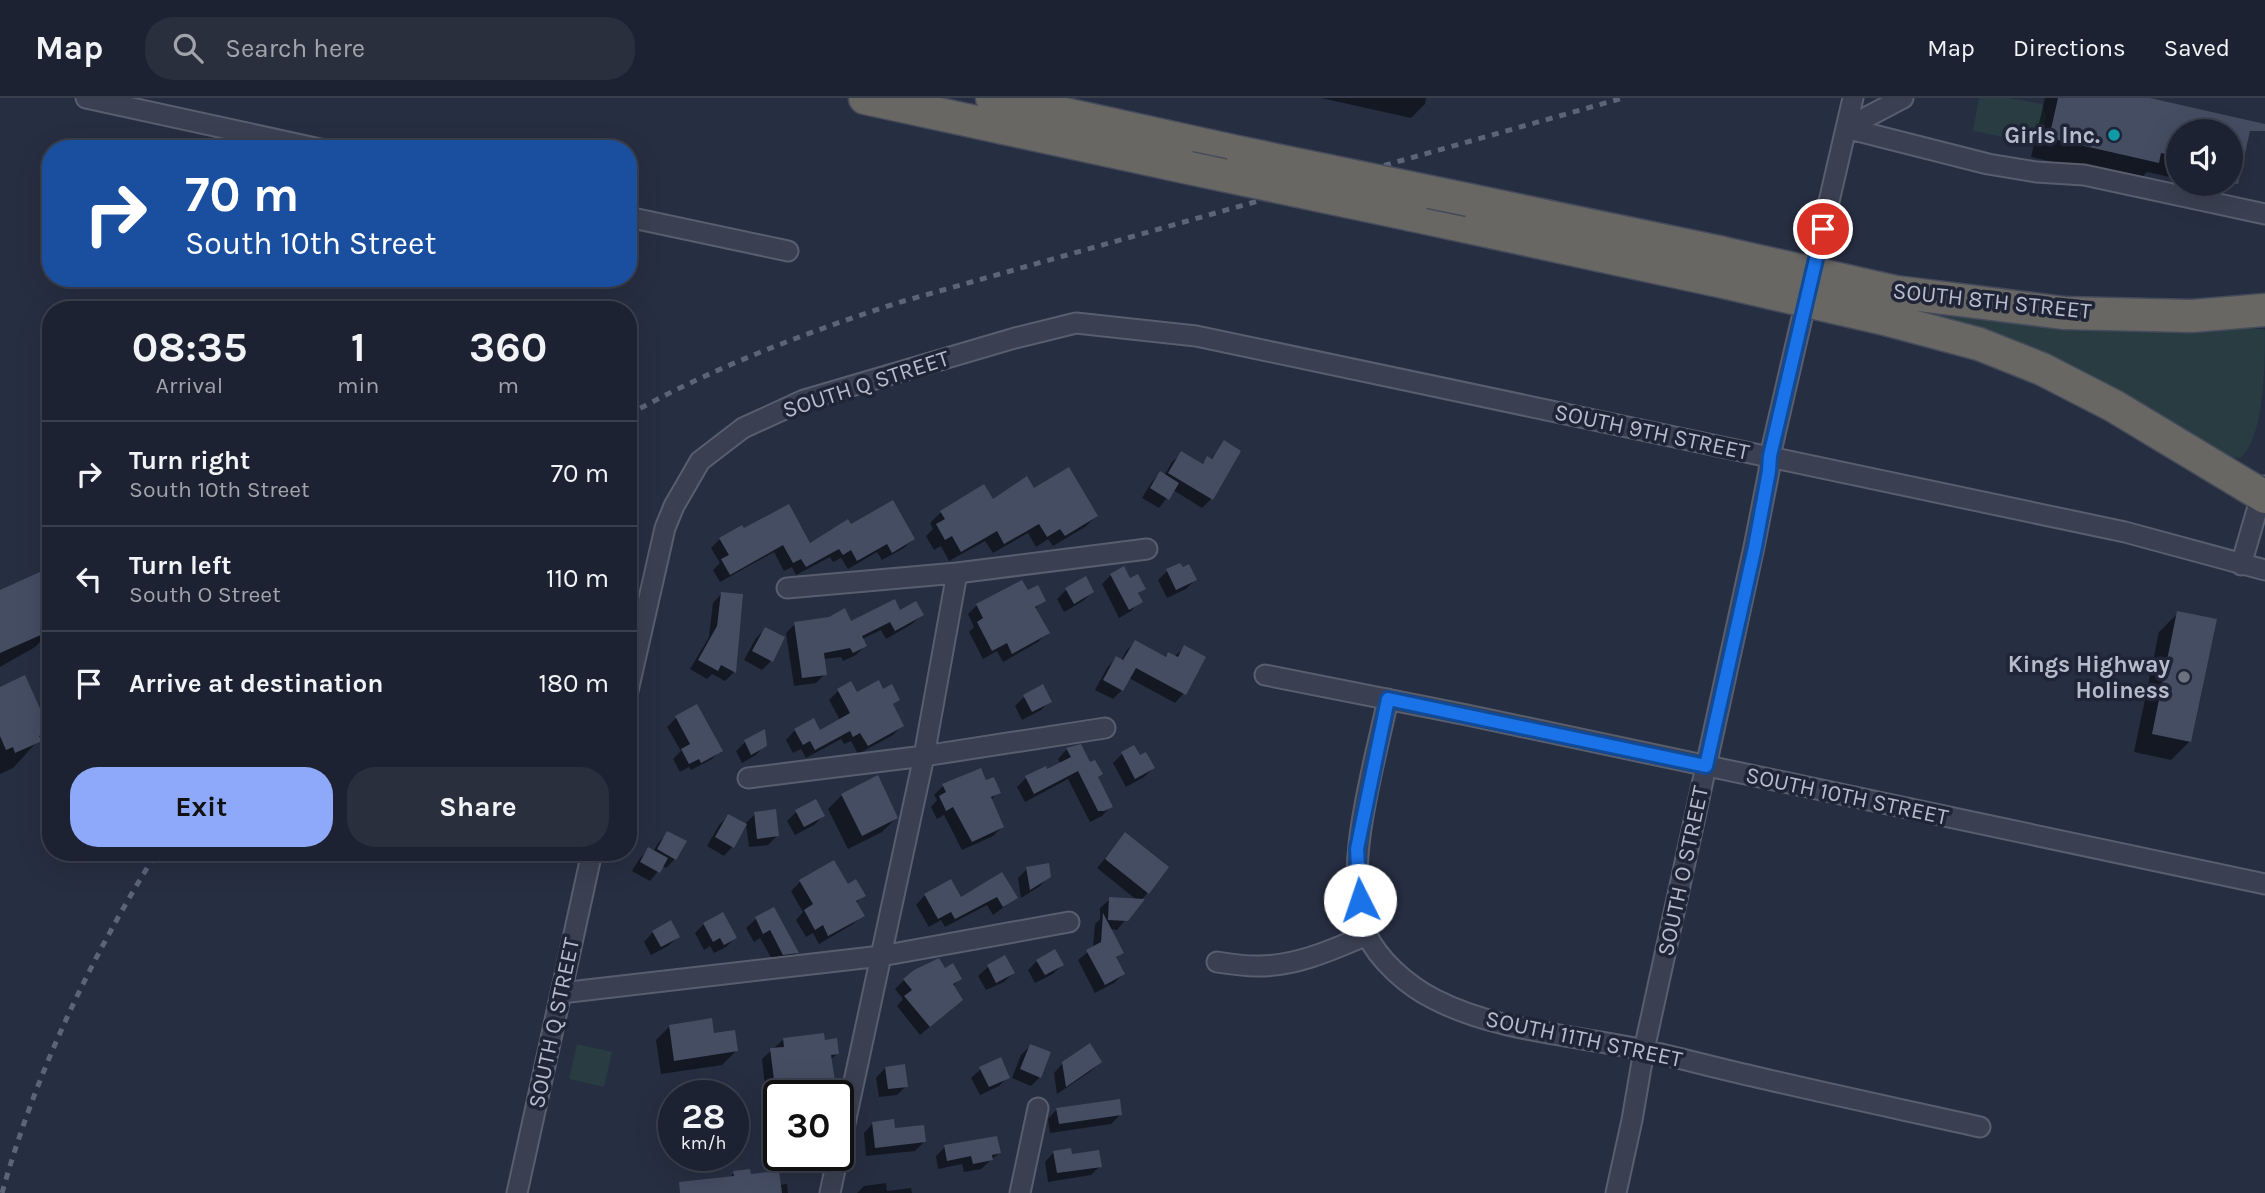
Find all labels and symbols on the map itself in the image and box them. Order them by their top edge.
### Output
place label: Girls Inc. [2004,122,2100,149]
marker: Girls Inc. [2106,127,2122,143]
pin [1793,199,1853,259]
street label: SOUTH 8TH STREET [1891,277,2093,325]
street label: SOUTH Q STREET [779,344,953,424]
street label: SOUTH 9TH STREET [1552,398,1752,466]
place label: Kings Highway Holiness [2008,651,2170,704]
marker: Kings Highway Holiness [2176,669,2192,685]
street label: SOUTH 10TH STREET [1743,761,1951,831]
street label: SOUTH O STREET [1652,783,1714,959]
position arrow [1323,863,1397,937]
street label: SOUTH Q STREET [523,935,585,1111]
street label: SOUTH 11TH STREET [1483,1005,1685,1073]
speed limit sign: 30 [763,1080,854,1171]

